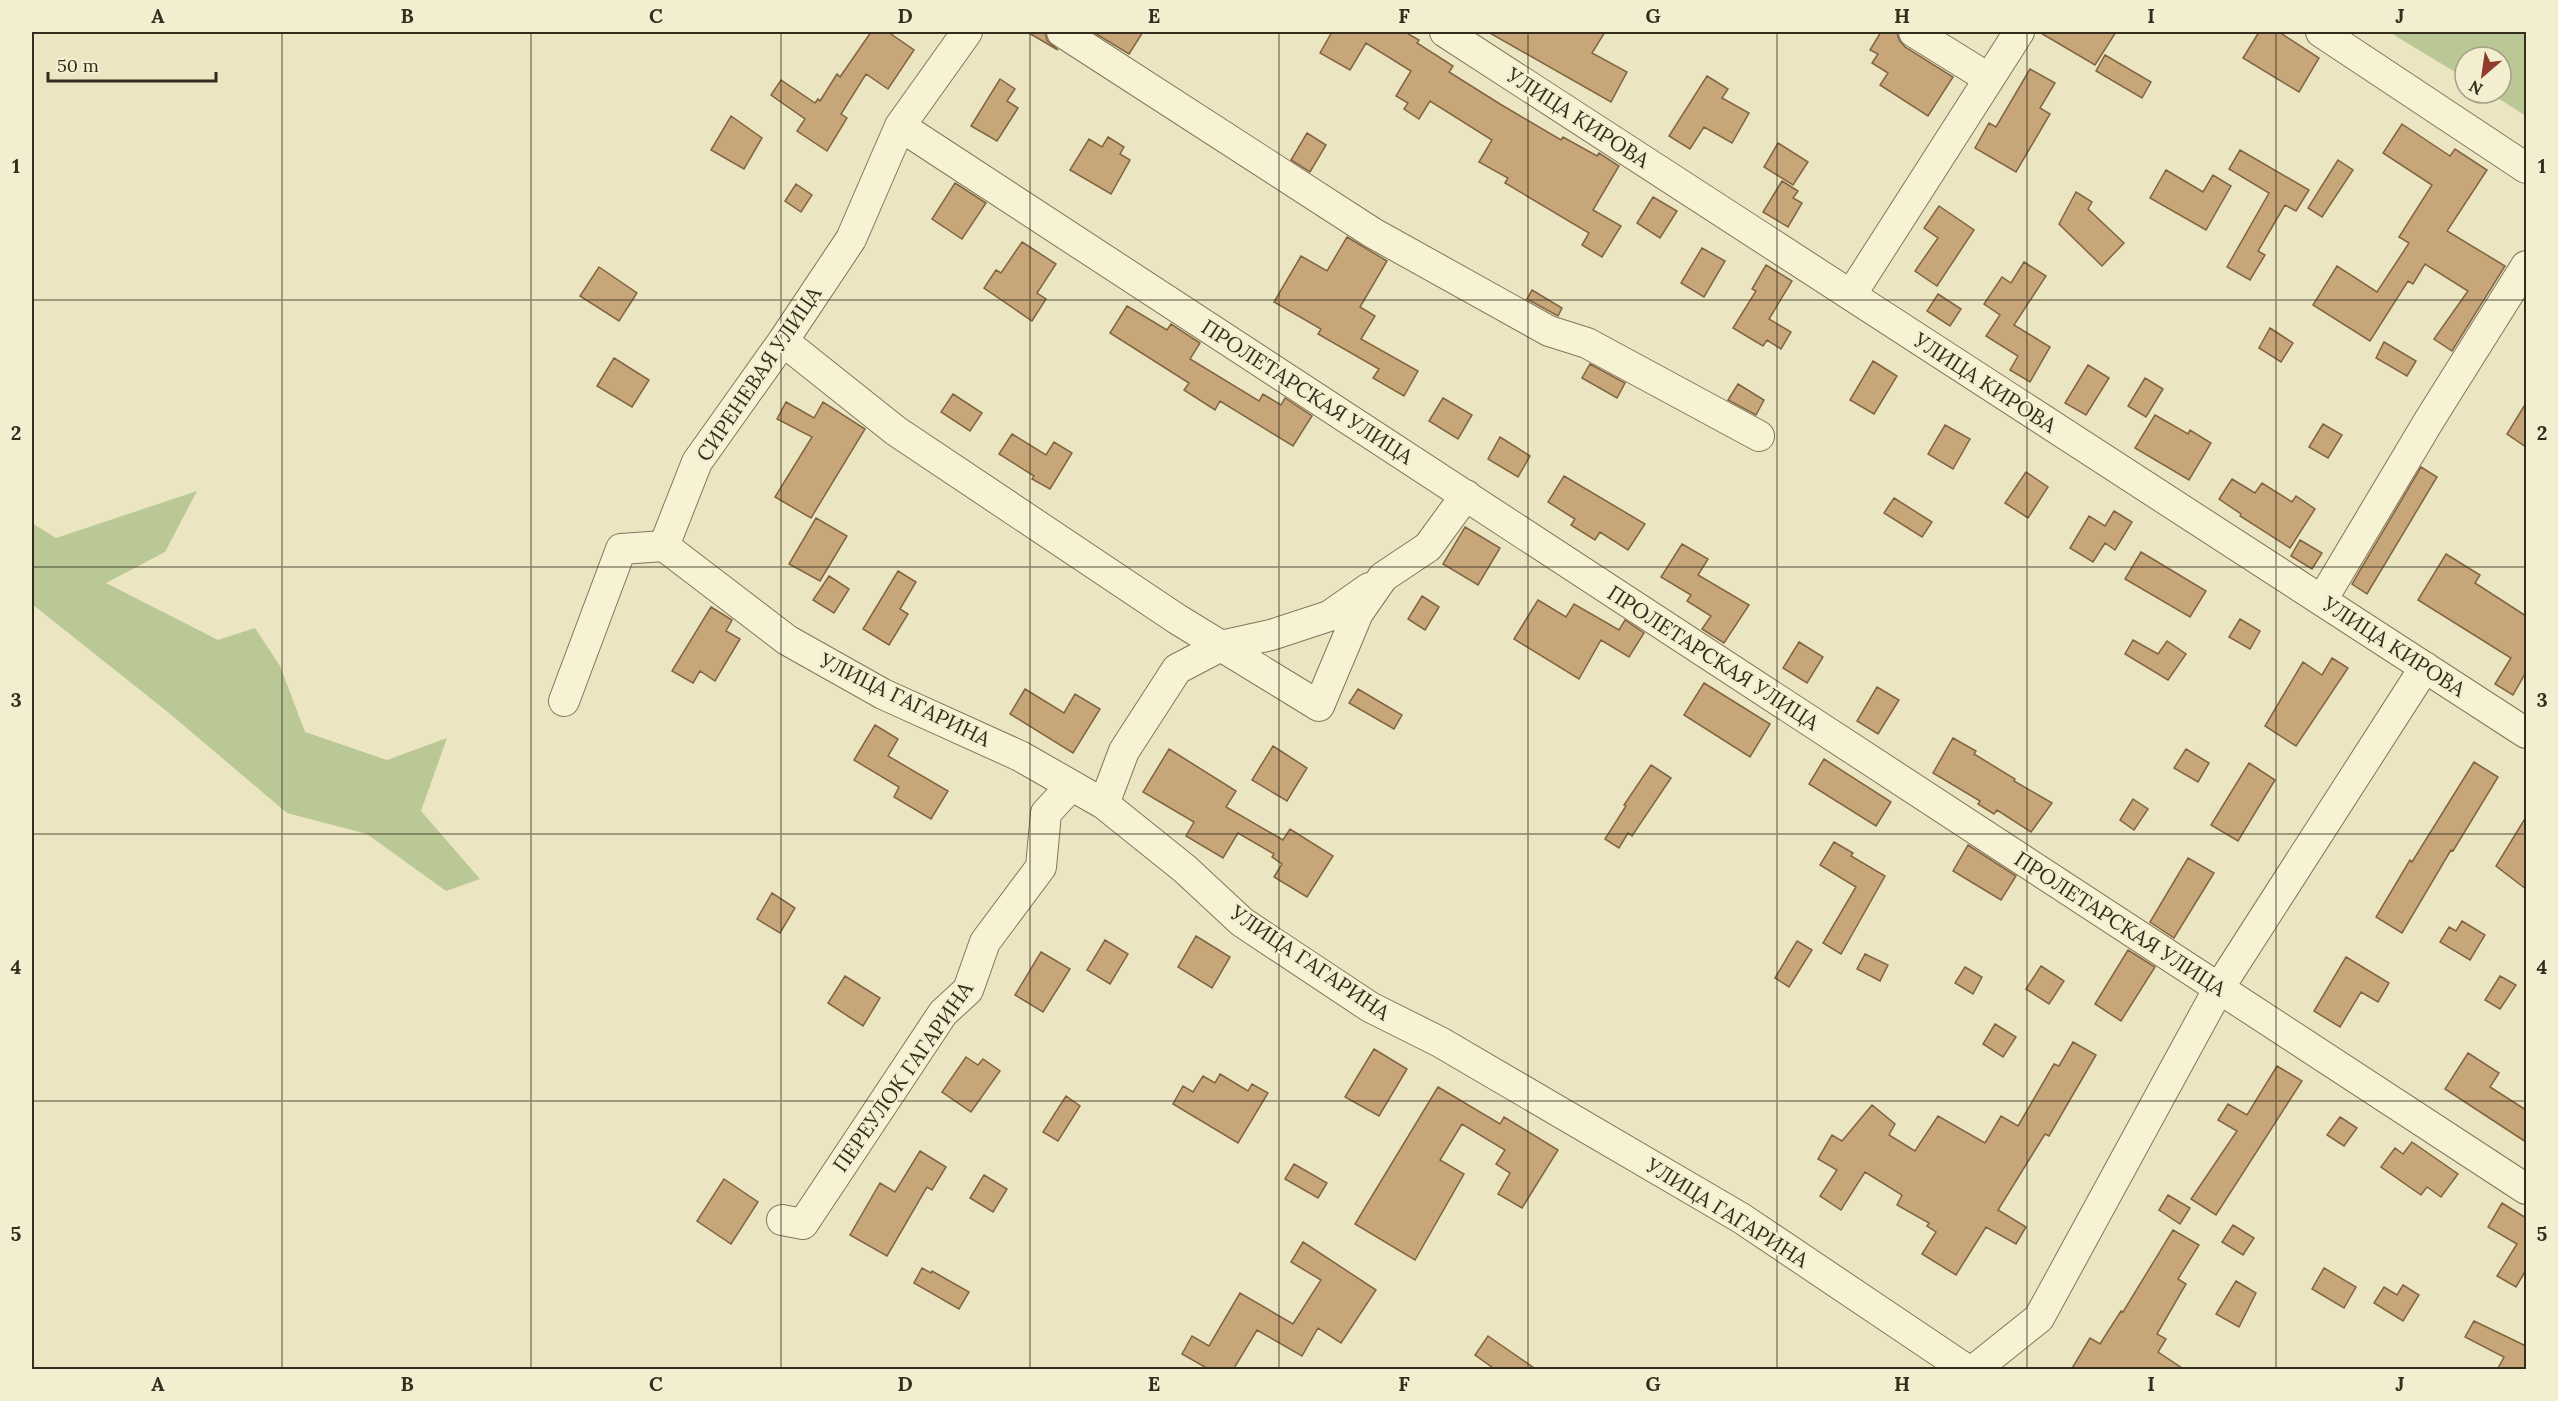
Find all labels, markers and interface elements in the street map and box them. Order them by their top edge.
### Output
text: A [151,3,165,28]
text: B [400,3,414,28]
text: C [649,3,663,28]
text: D [897,3,913,28]
text: E [1148,3,1160,28]
text: F [1398,3,1410,28]
text: G [1645,3,1661,28]
text: H [1894,3,1910,28]
text: I [2147,3,2155,28]
text: J [2395,3,2405,28]
scale bar [48,45,216,83]
north arrow [2453,45,2513,105]
text: 50 m [57,54,99,77]
street label: УЛИЦА КИРОВА [1501,61,1655,174]
text: N [2465,76,2486,100]
text: 1 [12,153,20,178]
text: 1 [2538,153,2546,178]
street label: СИРЕНЕВАЯ УЛИЦА [690,280,828,466]
street label: ПРОЛЕТАРСКАЯ УЛИЦА [1196,313,1419,471]
street label: УЛИЦА КИРОВА [1908,326,2062,439]
text: 2 [11,420,21,445]
text: 2 [2537,420,2547,445]
street label: ПРОЛЕТАРСКАЯ УЛИЦА [1602,579,1825,737]
street label: УЛИЦА КИРОВА [2317,590,2471,703]
street label: УЛИЦА ГАГАРИНА [815,646,996,753]
text: 3 [10,687,22,712]
text: 3 [2536,687,2548,712]
street label: ПРОЛЕТАРСКАЯ УЛИЦА [2009,845,2232,1003]
street label: УЛИЦА ГАГАРИНА [1225,899,1396,1026]
text: 4 [11,954,22,979]
text: 4 [2537,954,2548,979]
street label: ПЕРЕУЛОК ГАГАРИНА [827,975,979,1177]
street label: УЛИЦА ГАГАРИНА [1640,1151,1814,1274]
text: 5 [11,1221,22,1246]
text: 5 [2537,1221,2548,1246]
text: A [151,1371,165,1396]
text: B [400,1371,414,1396]
text: C [649,1371,663,1396]
text: D [897,1371,913,1396]
text: E [1148,1371,1160,1396]
text: F [1398,1371,1410,1396]
text: G [1645,1371,1661,1396]
text: H [1894,1371,1910,1396]
text: I [2147,1371,2155,1396]
text: J [2395,1371,2405,1396]

